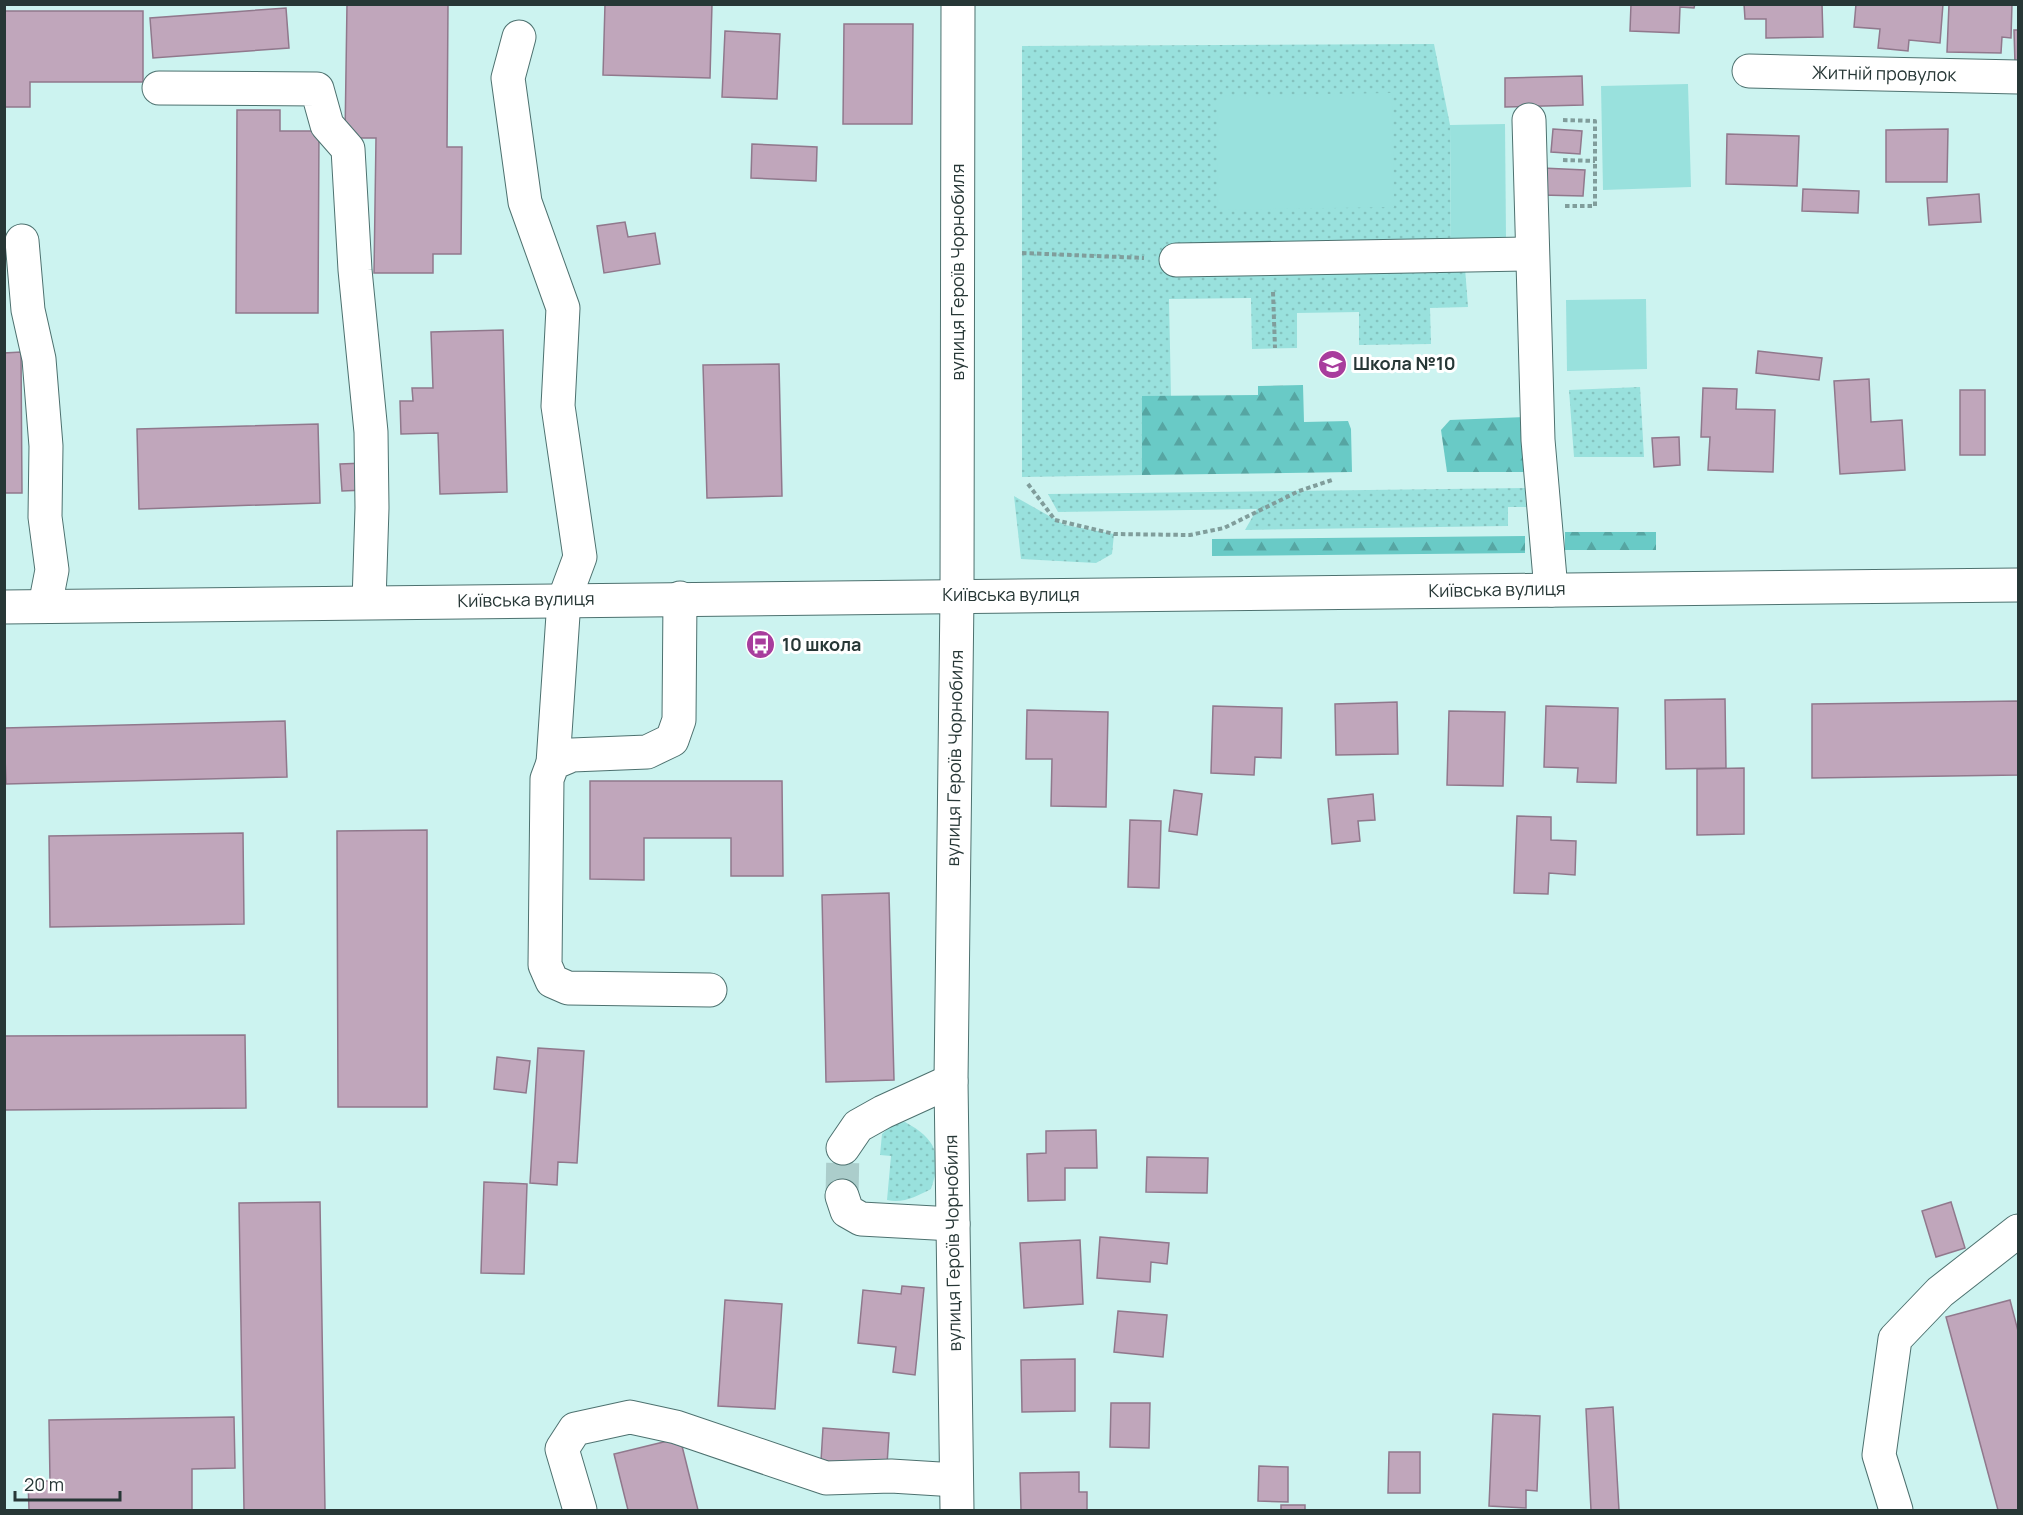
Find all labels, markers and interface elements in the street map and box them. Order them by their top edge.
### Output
street label: Житній провулок [1812,60,1957,86]
street label: вулиця Героїв Чорнобиля [945,164,969,380]
school or university icon: Школа №10 [1316,348,1348,380]
place label: Школа №10 [1353,351,1456,375]
street label: Київська вулиця [1428,576,1566,602]
street label: Київська вулиця [942,582,1080,606]
street label: Київська вулиця [457,586,595,612]
bus stop icon: 10 школа [745,629,777,661]
place label: 10 школа [782,632,861,656]
street label: вулиця Героїв Чорнобиля [940,649,968,867]
street label: вулиця Героїв Чорнобиля [938,1134,966,1352]
scale bar [15,1464,120,1502]
text: 20 m [24,1472,64,1496]

